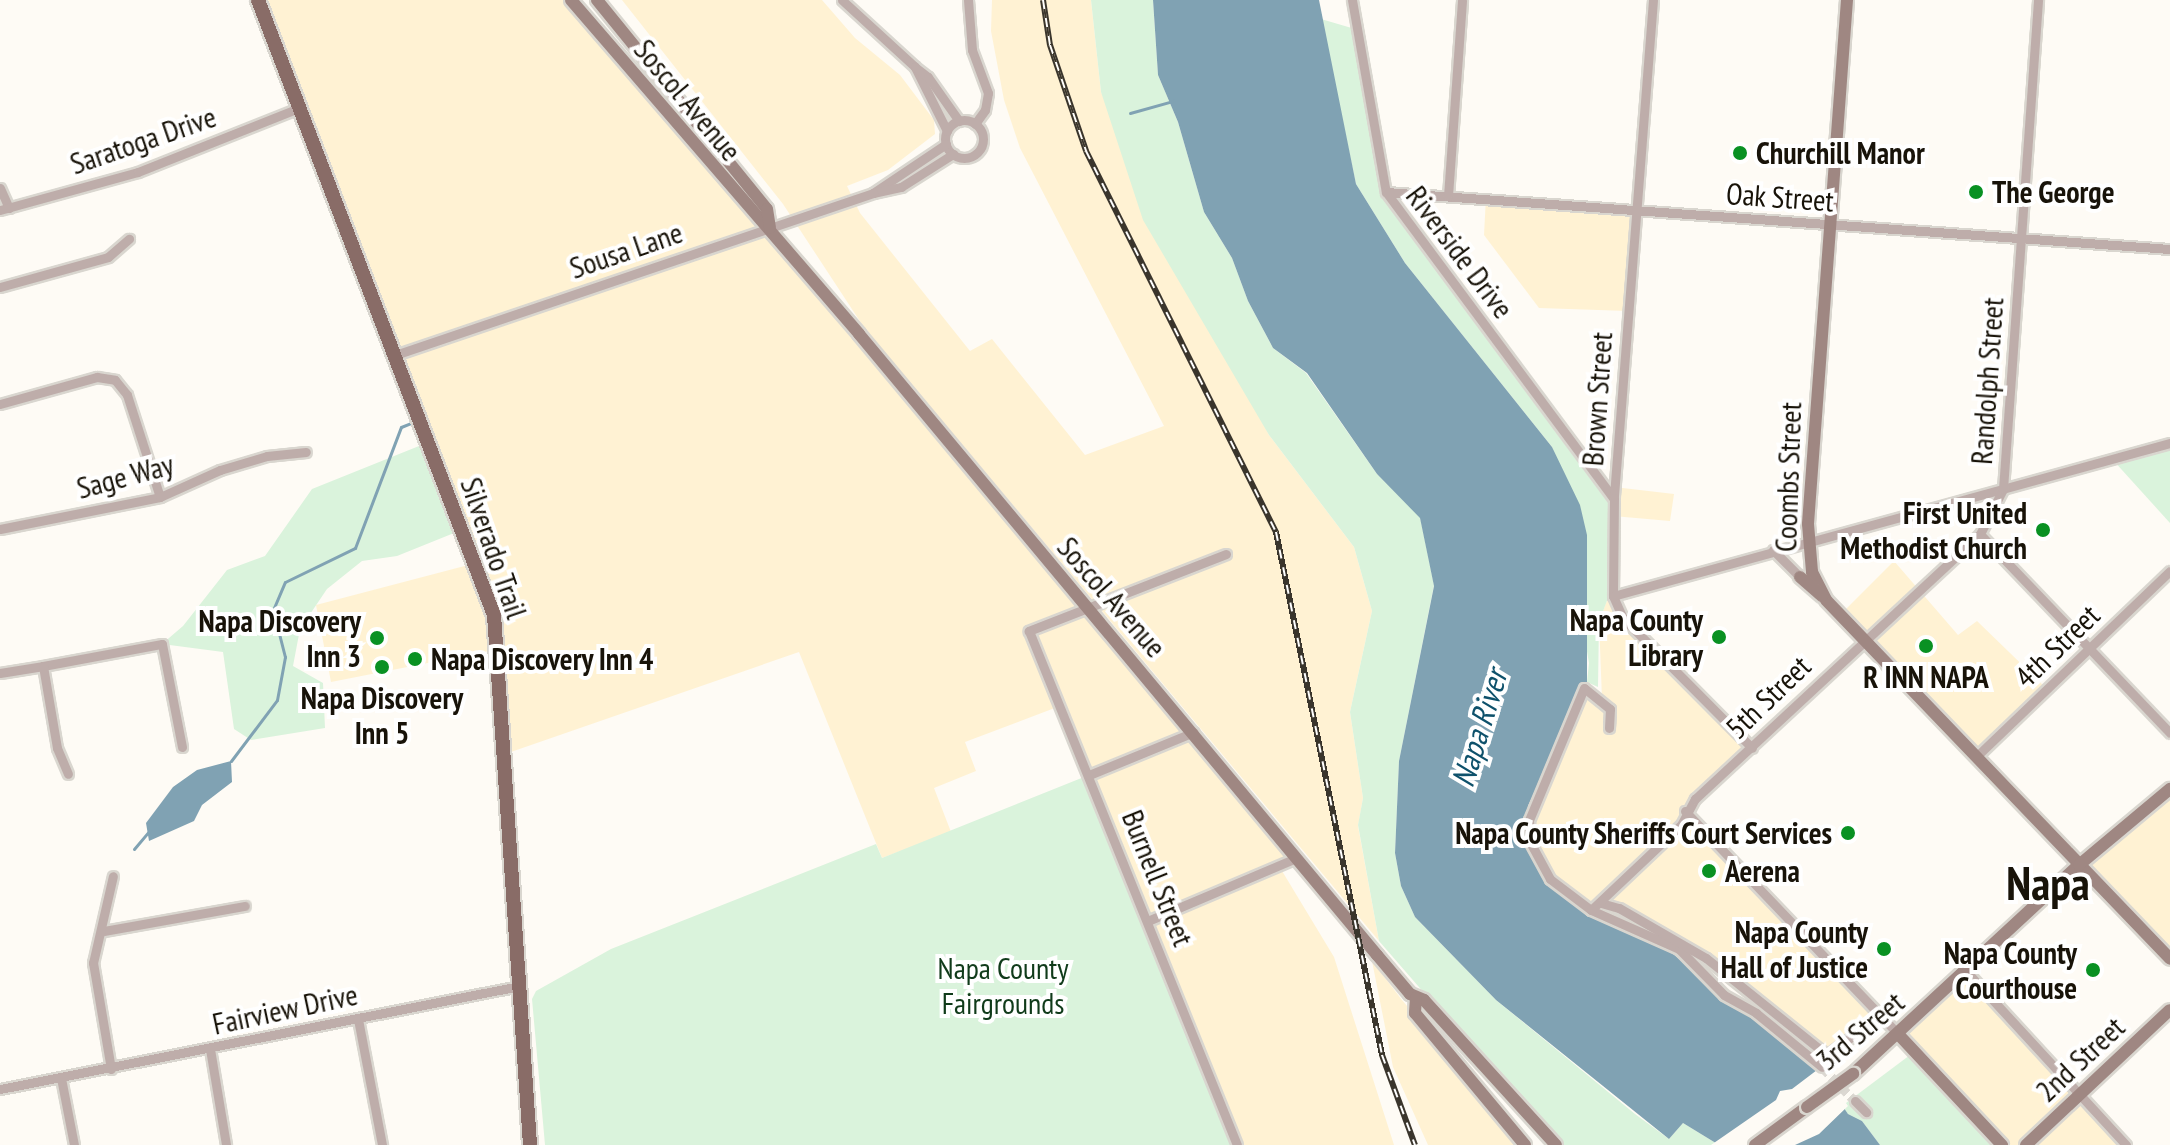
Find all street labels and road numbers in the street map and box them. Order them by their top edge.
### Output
street label: Soscol Avenue [627,32,749,168]
street label: Saratoga Drive [65,98,221,182]
street label: Oak Street [1725,175,1835,219]
street label: Riverside Drive [1399,179,1521,325]
street label: Sousa Lane [565,214,687,286]
street label: Randolph Street [1963,296,2011,466]
street label: Brown Street [1574,331,1620,467]
street label: Coombs Street [1767,401,1809,553]
street label: Sage Way [73,446,177,506]
street label: Silverado Trail [453,472,535,624]
street label: Soscol Avenue [1050,529,1174,665]
street label: 4th Street [2007,597,2107,695]
street label: 5th Street [1718,648,1818,746]
street label: Burnell Street [1114,805,1202,951]
street label: Fairview Drive [209,976,361,1042]
street label: 3rd Street [1809,984,1911,1078]
street label: 2nd Street [2028,1009,2132,1109]

